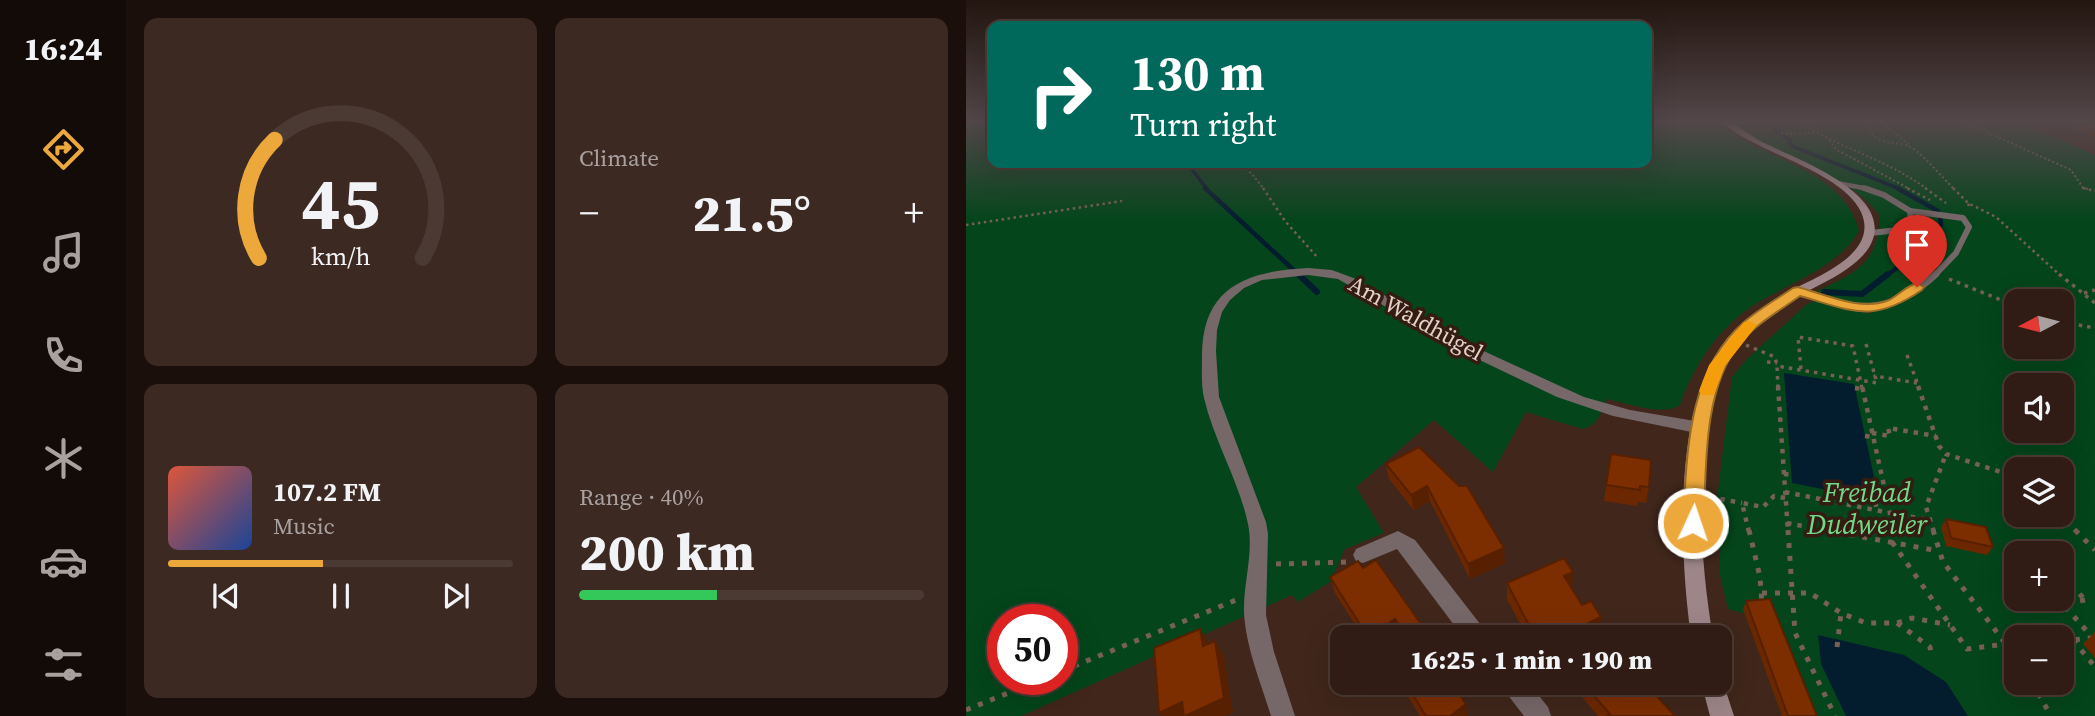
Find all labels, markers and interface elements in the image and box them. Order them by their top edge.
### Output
text: 16:24 [24,27,102,71]
text: 130 m [1130,39,1265,106]
icon: right [1015,49,1106,140]
text: Turn right [1130,103,1276,147]
icon: directions [39,125,88,174]
text: Climate [579,142,659,174]
text: 45 [301,153,380,252]
text: 21.5° [692,177,811,248]
text: − [579,187,599,239]
text: + [904,187,924,239]
pin [1887,215,1947,287]
icon: arrive [1898,226,1936,264]
icon: music [39,228,88,277]
text: km/h [311,239,370,273]
street label: Am Waldhügel [1343,268,1489,368]
north arrow [2004,289,2074,359]
map controls [2004,289,2074,695]
icon: phone [39,331,88,380]
button: sound [2004,373,2074,443]
icon: climate [39,434,88,483]
button: layers [2004,457,2074,527]
park label: Freibad Dudweiler [1806,473,1928,543]
text: 107.2 FM [273,474,381,510]
text: Range · 40% [579,481,704,513]
position arrow [1656,486,1730,560]
text: Music [273,510,335,542]
text: 200 km [579,516,755,587]
icon: car [39,537,88,586]
button: + [2004,541,2074,611]
icon: previous [207,577,245,615]
icon: pause [322,577,360,615]
icon: next [437,577,475,615]
speed limit sign: 50 [987,604,1078,695]
button: − [2004,625,2074,695]
icon: filters [39,640,88,689]
text: 16:25 · 1 min · 190 m [1410,642,1652,678]

